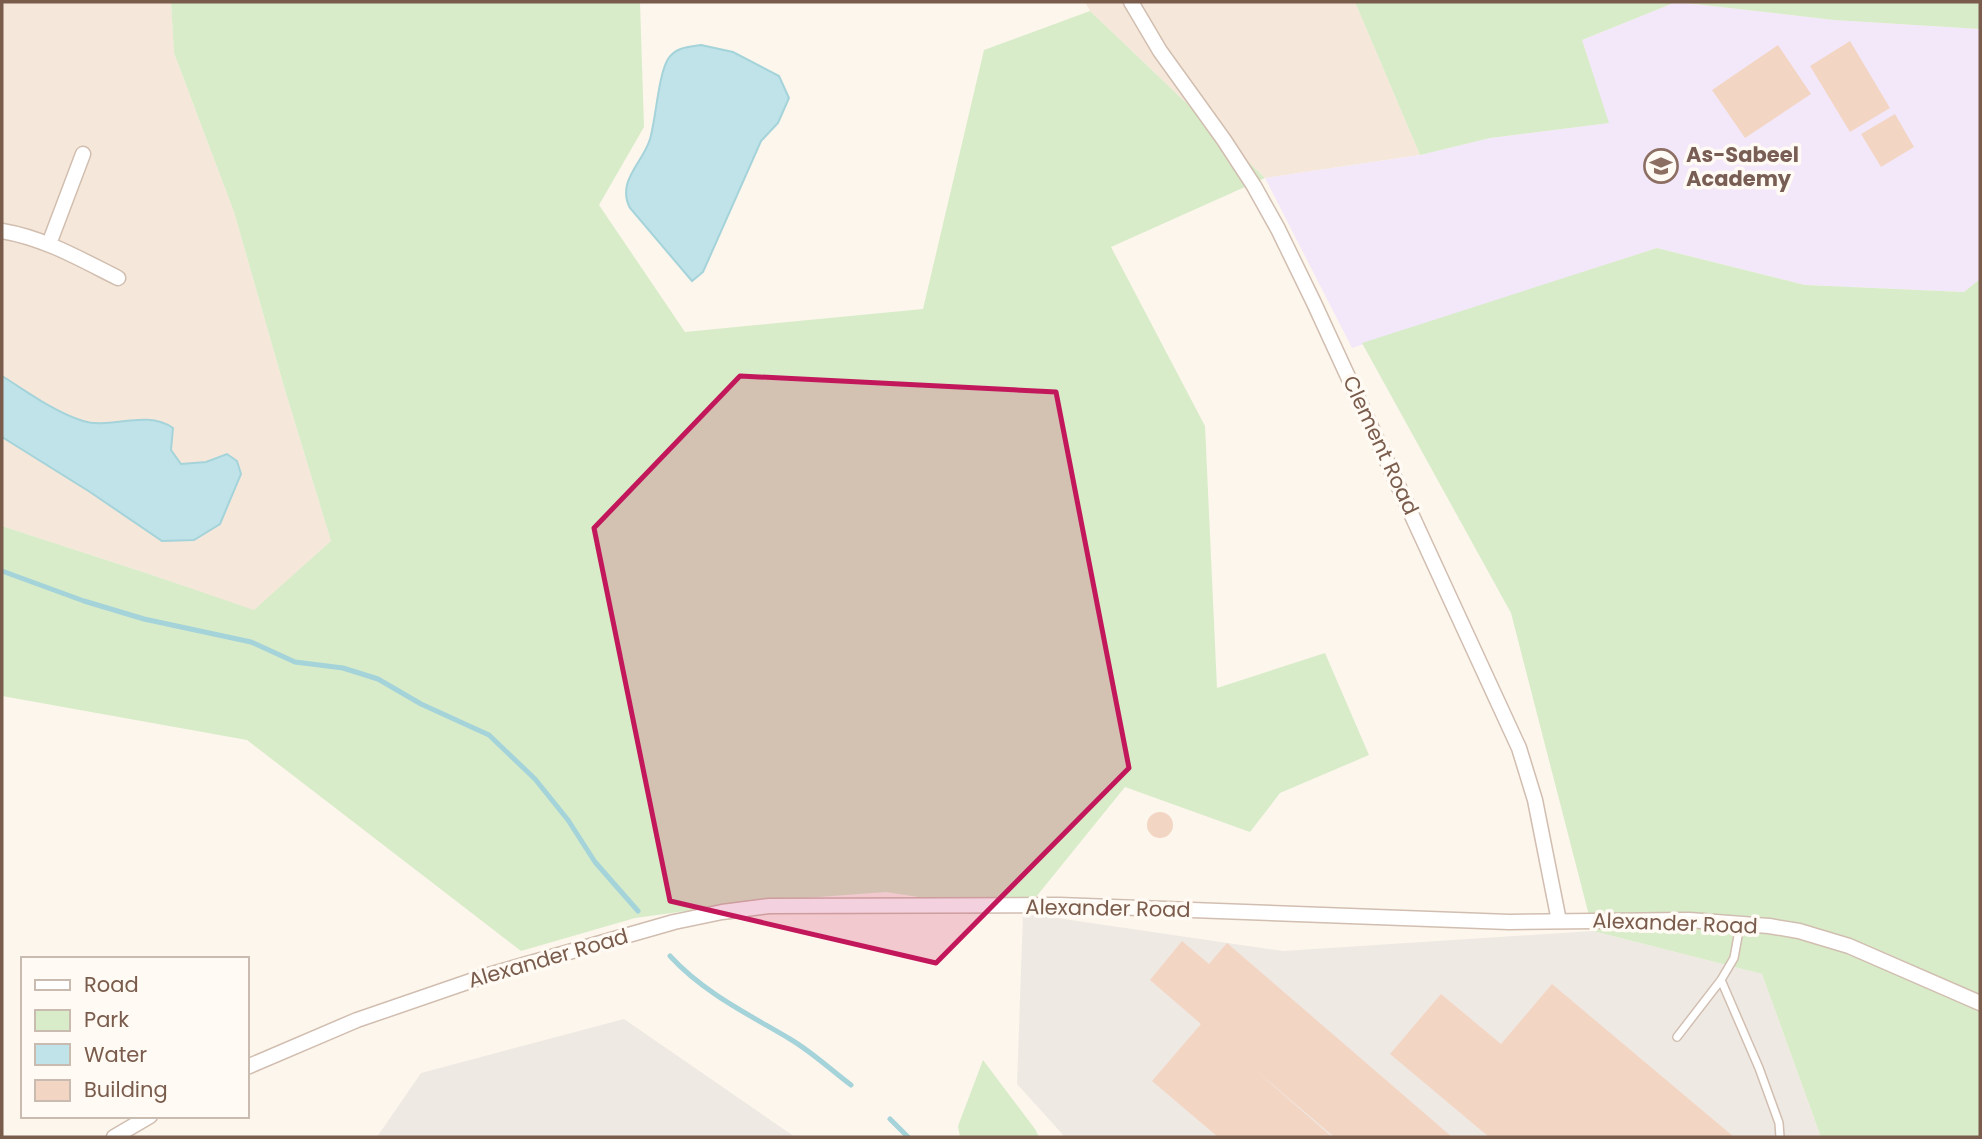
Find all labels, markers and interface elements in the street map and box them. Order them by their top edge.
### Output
place label: As-Sabeel Academy [1686,140,1799,193]
school or university icon: As-Sabeel Academy [1642,147,1680,185]
street label: Clement Road [1336,371,1426,519]
street label: Alexander Road [1025,892,1191,924]
street label: Alexander Road [1592,906,1758,940]
street label: Alexander Road [465,921,631,995]
legend [21,957,248,1118]
text: Road [84,970,139,999]
text: Park [84,1005,129,1034]
text: Water [84,1040,147,1069]
text: Building [84,1075,168,1104]

